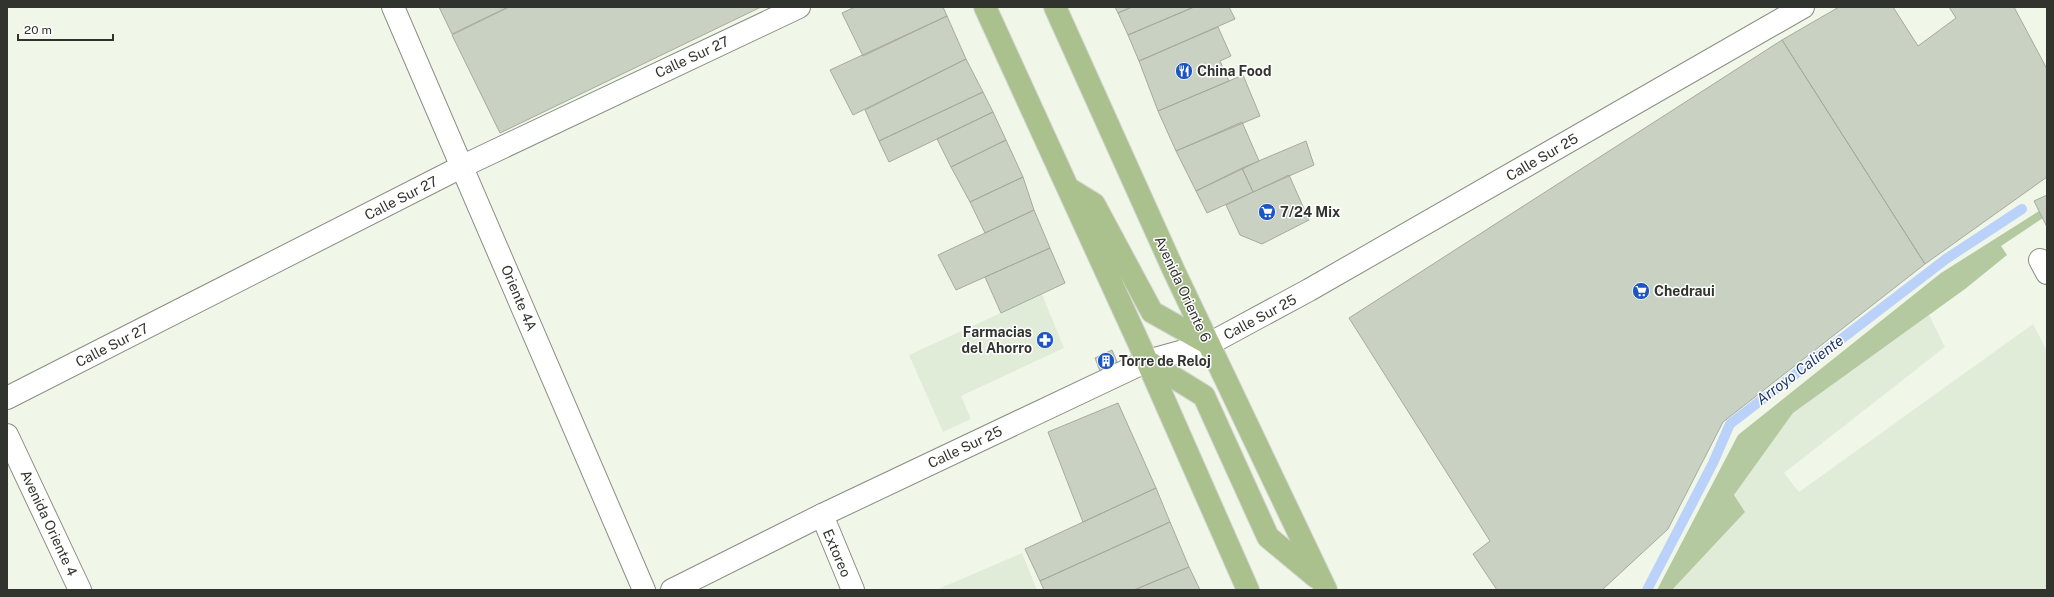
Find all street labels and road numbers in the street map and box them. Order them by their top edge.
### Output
street label: Calle Sur 27 [653,33,731,81]
street label: Calle Sur 25 [1503,130,1581,184]
street label: Calle Sur 27 [362,173,440,223]
street label: Avenida Oriente 6 [1151,233,1215,345]
street label: Oriente 4A [498,263,540,333]
street label: Calle Sur 25 [1221,291,1299,343]
street label: Calle Sur 27 [73,320,151,370]
street label: Calle Sur 25 [925,423,1005,471]
street label: Avenida Oriente 4 [17,467,81,579]
street label: Extoreo [820,527,854,579]

